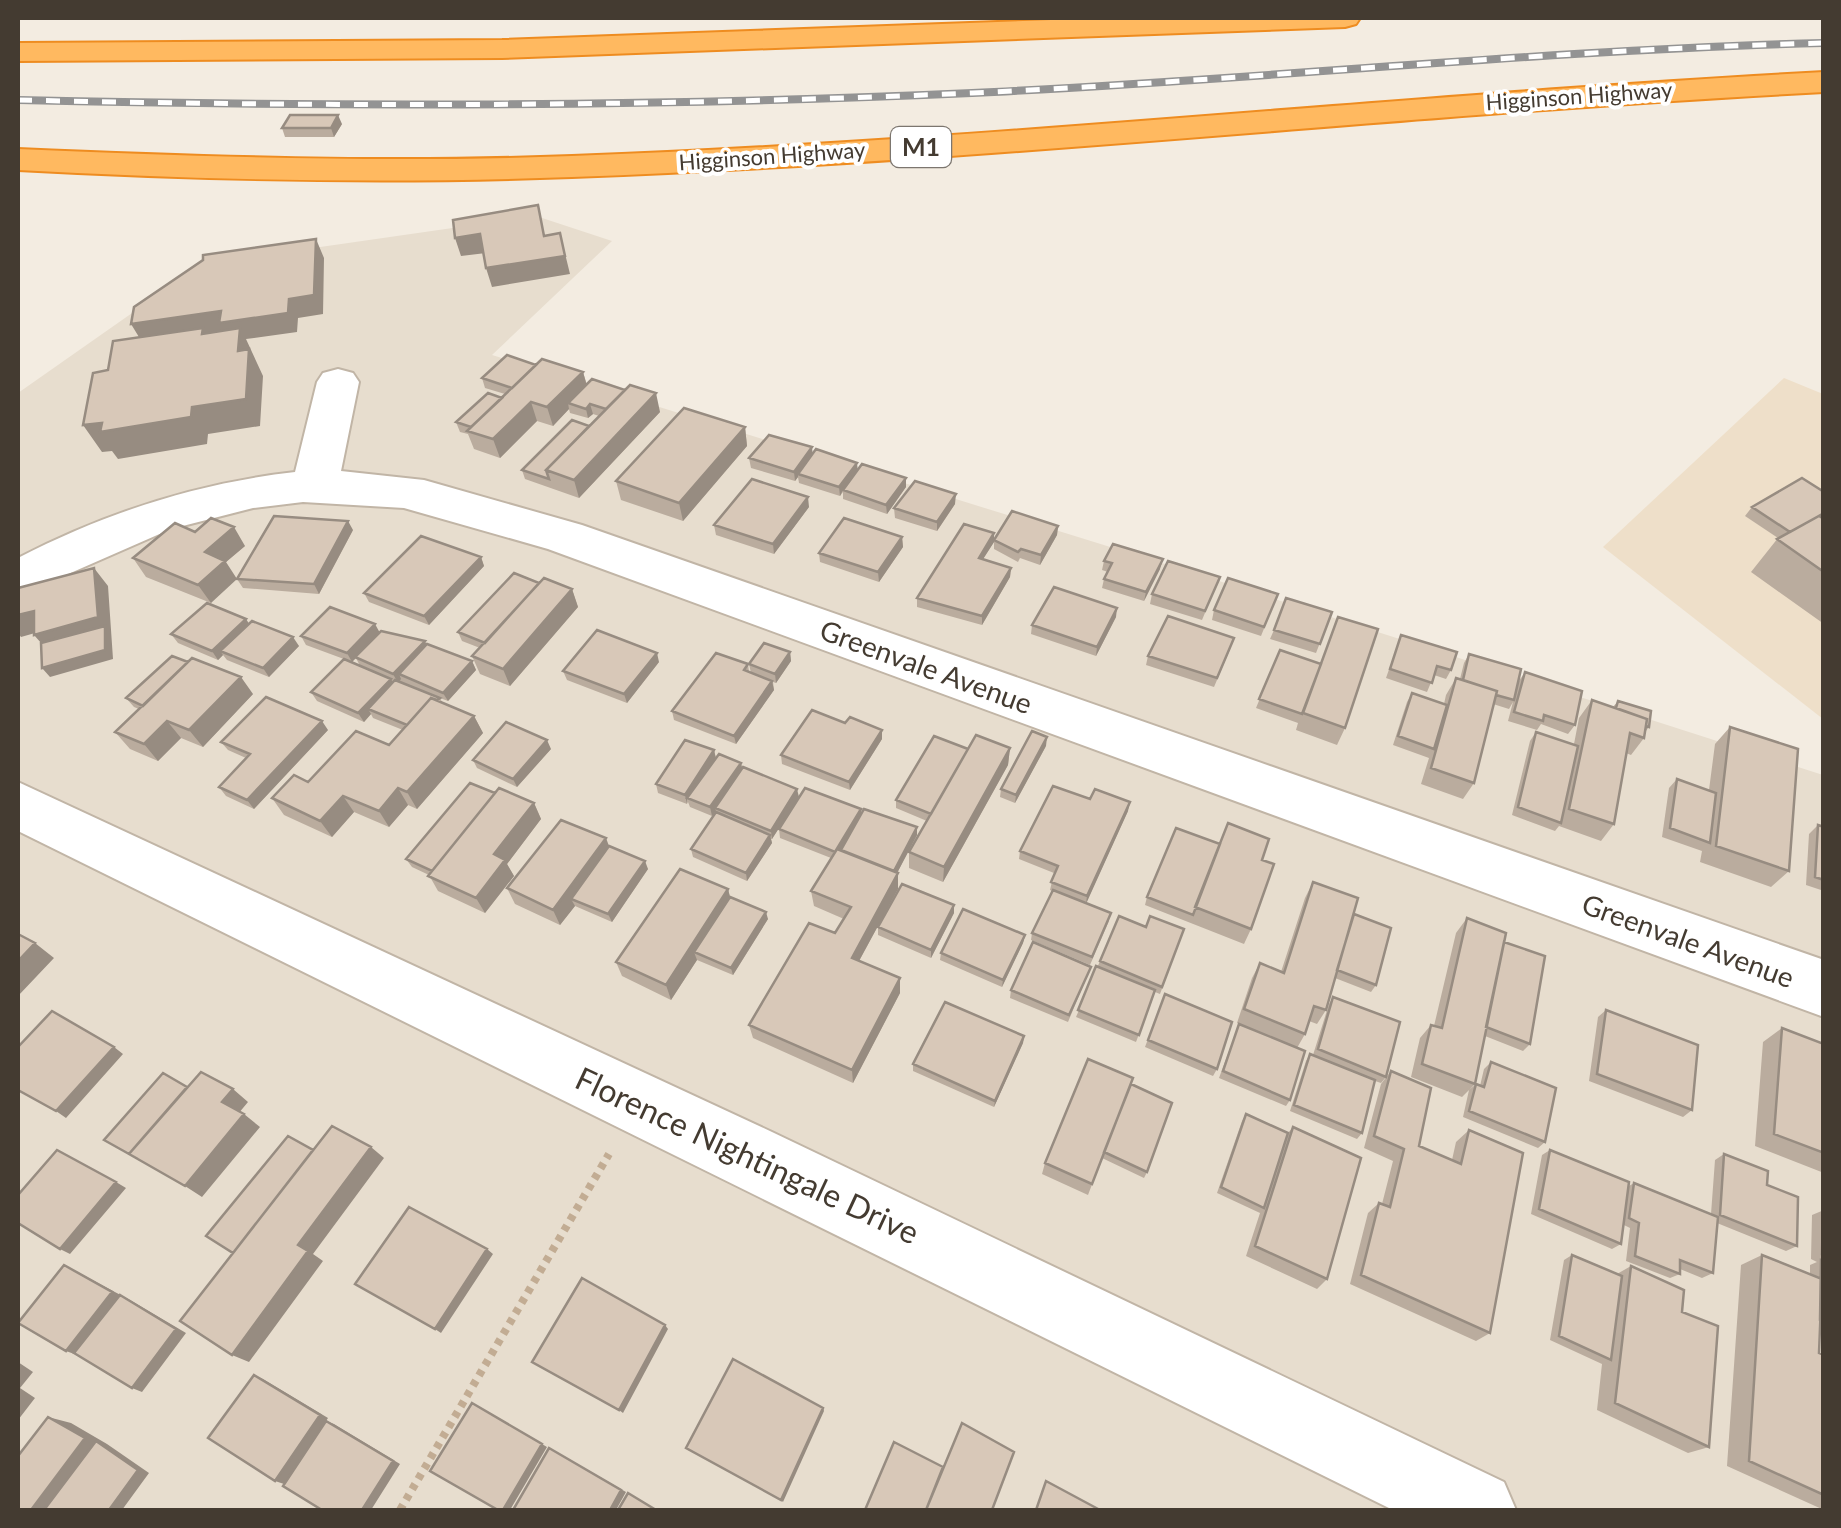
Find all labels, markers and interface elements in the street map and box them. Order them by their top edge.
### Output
street label: Higginson Highway [1485,75,1674,115]
road number: M1 [891,127,951,167]
street label: Higginson Highway [678,135,867,175]
street label: Greenvale Avenue [816,612,1037,720]
street label: Greenvale Avenue [1578,886,1799,994]
street label: Florence Nightingale Drive [570,1058,926,1251]

